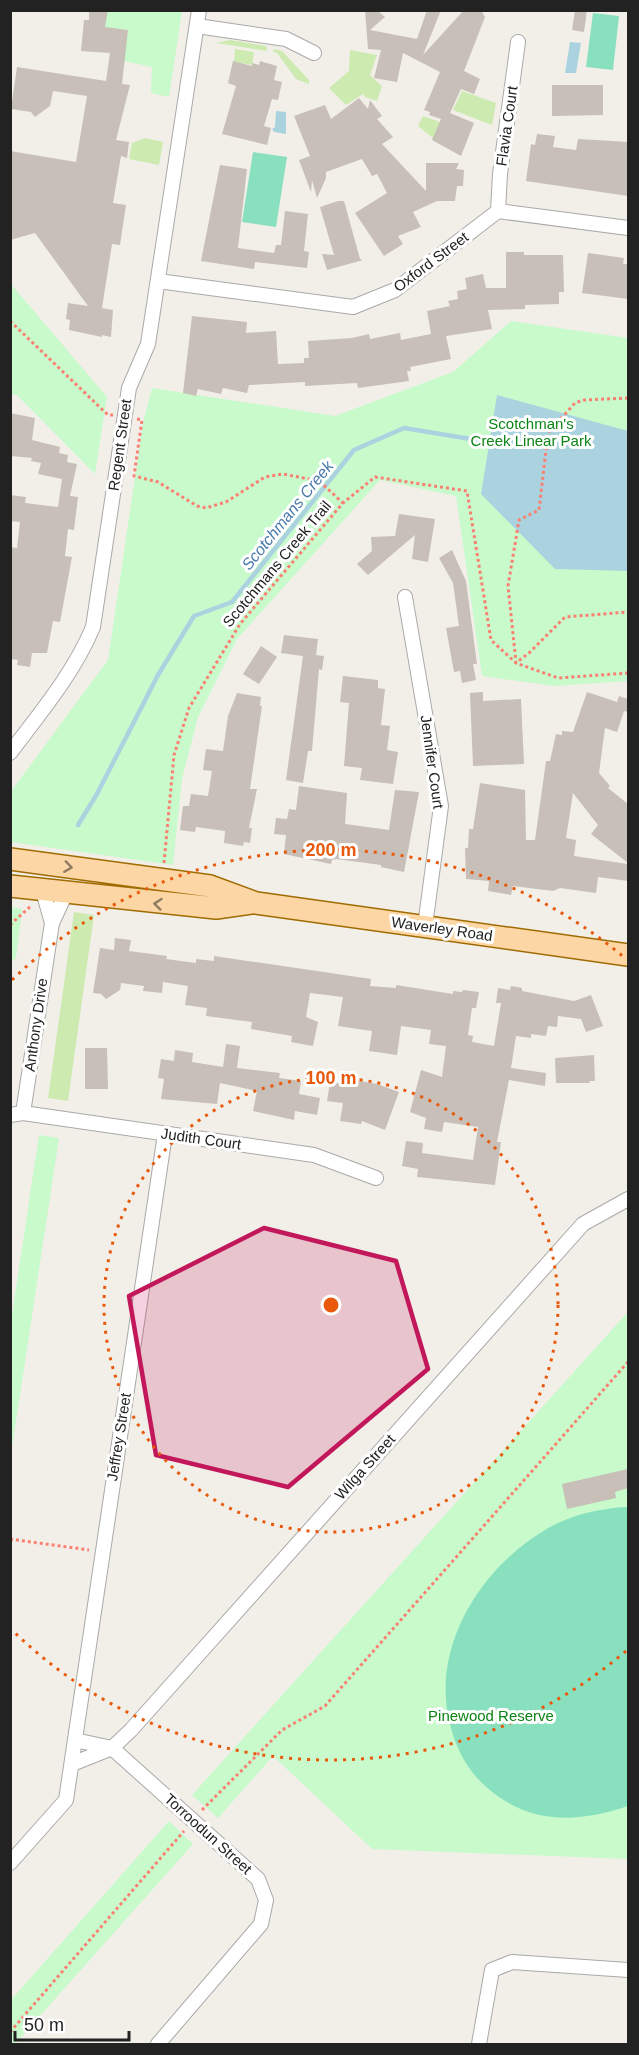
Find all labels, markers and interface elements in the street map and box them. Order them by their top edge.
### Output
street label: Flavia Court [492,84,521,167]
street label: Oxford Street [390,227,472,295]
street label: Regent Street [105,397,134,492]
park label: Scotchman's Creek Linear Park [471,415,592,449]
water label: Scotchmans Creek [238,457,337,573]
street label: Scotchmans Creek Trail [219,497,334,630]
street label: Jennifer Court [418,714,448,811]
text: 200 m [305,840,357,860]
one-way arrow [64,860,73,872]
one-way arrow [153,898,162,911]
street label: Waverley Road [390,913,494,944]
street label: Anthony Drive [21,977,50,1073]
text: 100 m [305,1068,357,1088]
street label: Judith Court [160,1124,243,1153]
centre of rings [321,1295,341,1315]
street label: Jeffrey Street [103,1391,134,1482]
street label: Wilga Street [331,1430,399,1503]
park label: Pinewood Reserve [428,1707,554,1724]
street label: Torroodun Street [161,1790,256,1878]
scale bar [15,2004,129,2042]
text: 50 m [24,2015,64,2035]

